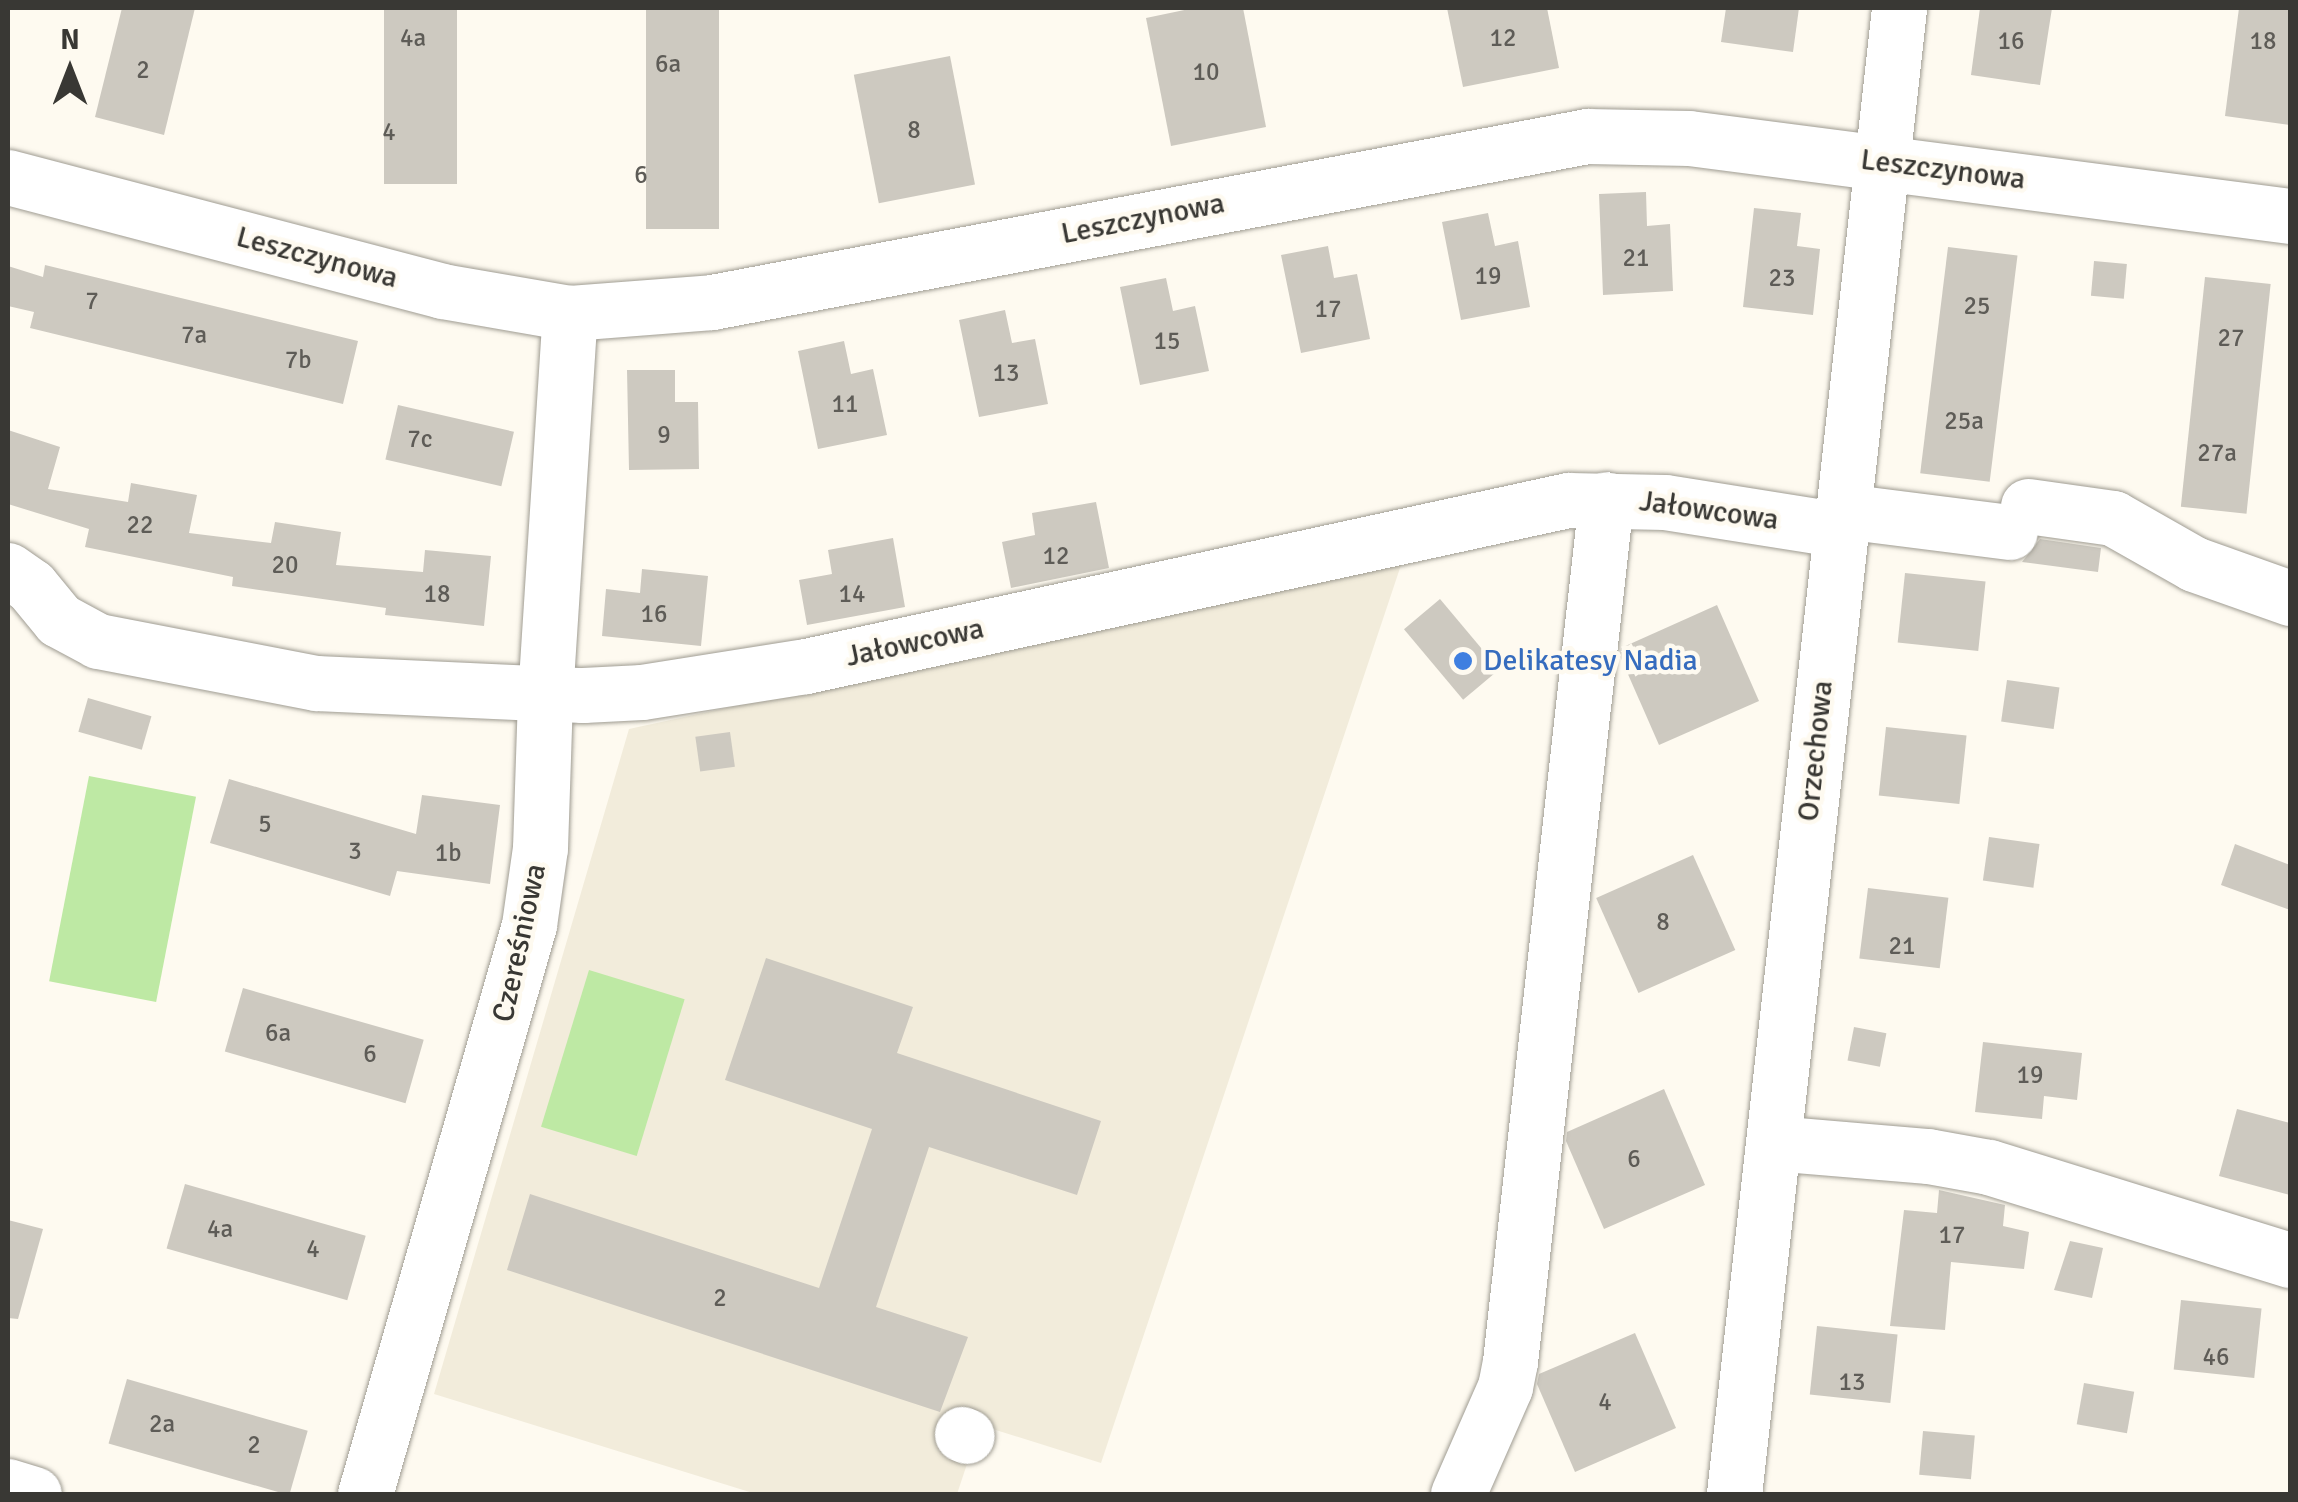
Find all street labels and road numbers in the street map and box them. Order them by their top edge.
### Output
street label: Leszczynowa [1859,142,2027,198]
street label: Leszczynowa [1058,186,1228,252]
street label: Leszczynowa [232,219,402,297]
street label: Jałowcowa [1637,483,1781,539]
street label: Jałowcowa [843,611,987,675]
street label: Orzechowa [1791,679,1841,823]
street label: Czereśniowa [486,860,554,1026]

